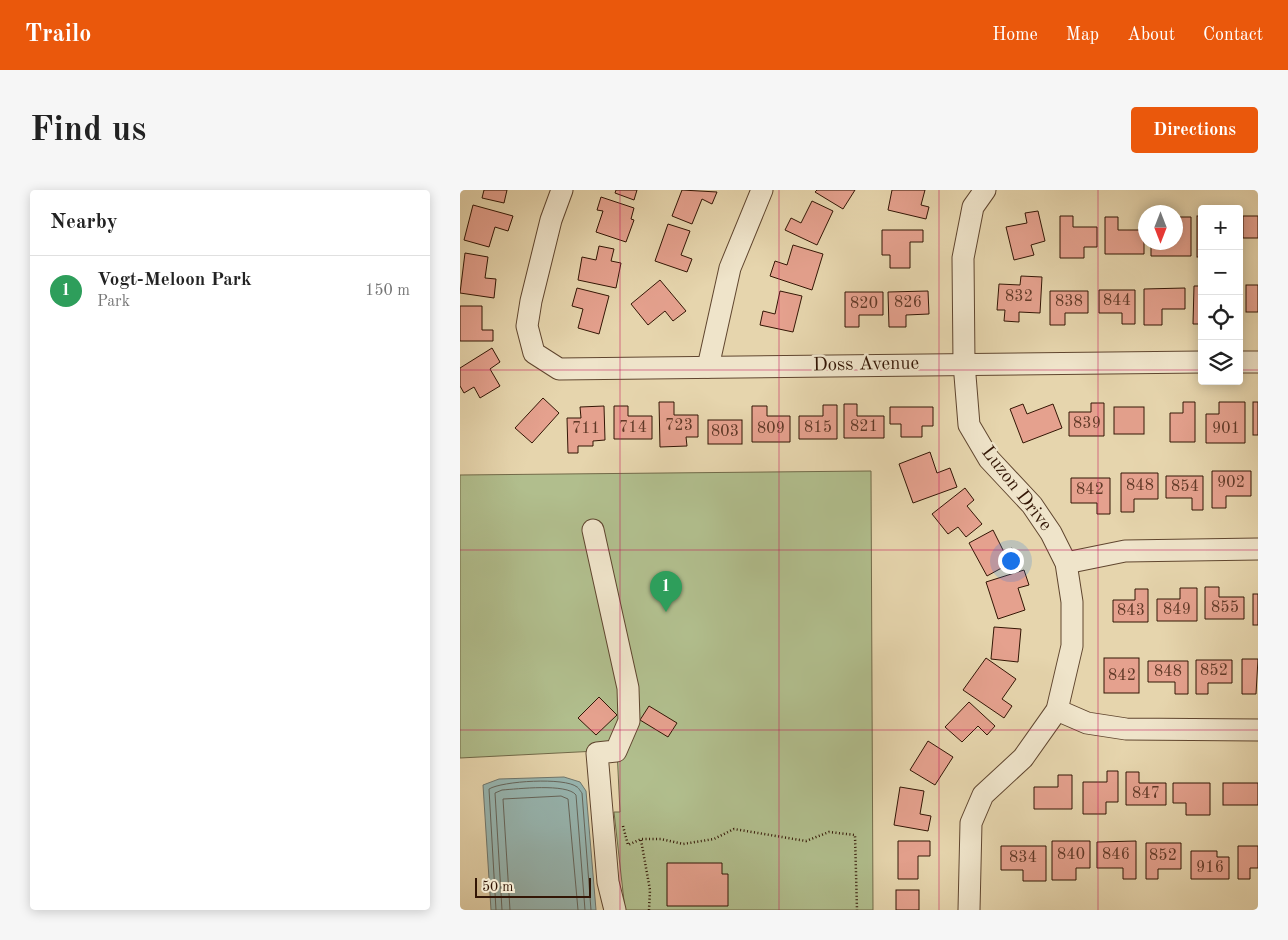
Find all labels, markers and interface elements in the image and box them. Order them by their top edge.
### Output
text: Trailo [25,23,91,47]
text: Home [992,26,1038,44]
text: Map [1066,26,1099,44]
text: About [1127,26,1175,44]
text: Contact [1203,26,1263,44]
button: Directions [1131,107,1258,153]
text: Find us [30,113,146,148]
north arrow [1138,205,1183,250]
map controls [1198,205,1243,385]
button: + [1198,205,1243,250]
text: Nearby [50,212,118,233]
button: − [1198,250,1243,295]
text: Vogt-Meloon Park [97,271,252,290]
text: 1 [61,283,71,299]
text: 150 m [365,283,410,299]
house number: 832 [1005,289,1033,305]
house number: 844 [1103,293,1131,309]
text: Park [97,294,130,310]
house number: 838 [1055,294,1083,310]
house number: 826 [894,295,922,311]
button: locate [1198,295,1243,340]
house number: 820 [850,296,878,312]
button: layers [1198,340,1243,385]
street label: Doss Avenue [813,355,919,375]
house number: 839 [1073,416,1101,432]
house number: 723 [665,418,693,434]
house number: 821 [850,419,878,435]
house number: 714 [619,420,647,436]
house number: 815 [804,420,832,436]
house number: 711 [572,421,600,437]
house number: 809 [757,421,785,437]
house number: 901 [1212,421,1240,437]
house number: 803 [711,424,739,440]
street label: Luzon Drive [977,443,1055,535]
house number: 902 [1217,475,1245,491]
house number: 848 [1126,478,1154,494]
house number: 854 [1171,479,1199,495]
house number: 842 [1076,482,1104,498]
your location [998,548,1024,574]
pin: 1 [650,571,682,612]
house number: 855 [1211,600,1239,616]
house number: 849 [1163,602,1191,618]
house number: 843 [1117,603,1145,619]
house number: 852 [1200,663,1228,679]
house number: 848 [1154,664,1182,680]
house number: 842 [1108,668,1136,684]
house number: 847 [1132,786,1160,802]
house number: 840 [1057,847,1085,863]
house number: 846 [1102,847,1130,863]
house number: 852 [1149,848,1177,864]
house number: 834 [1009,850,1037,866]
house number: 916 [1196,860,1224,876]
scale bar [475,875,591,898]
text: 50 m [482,880,513,894]

